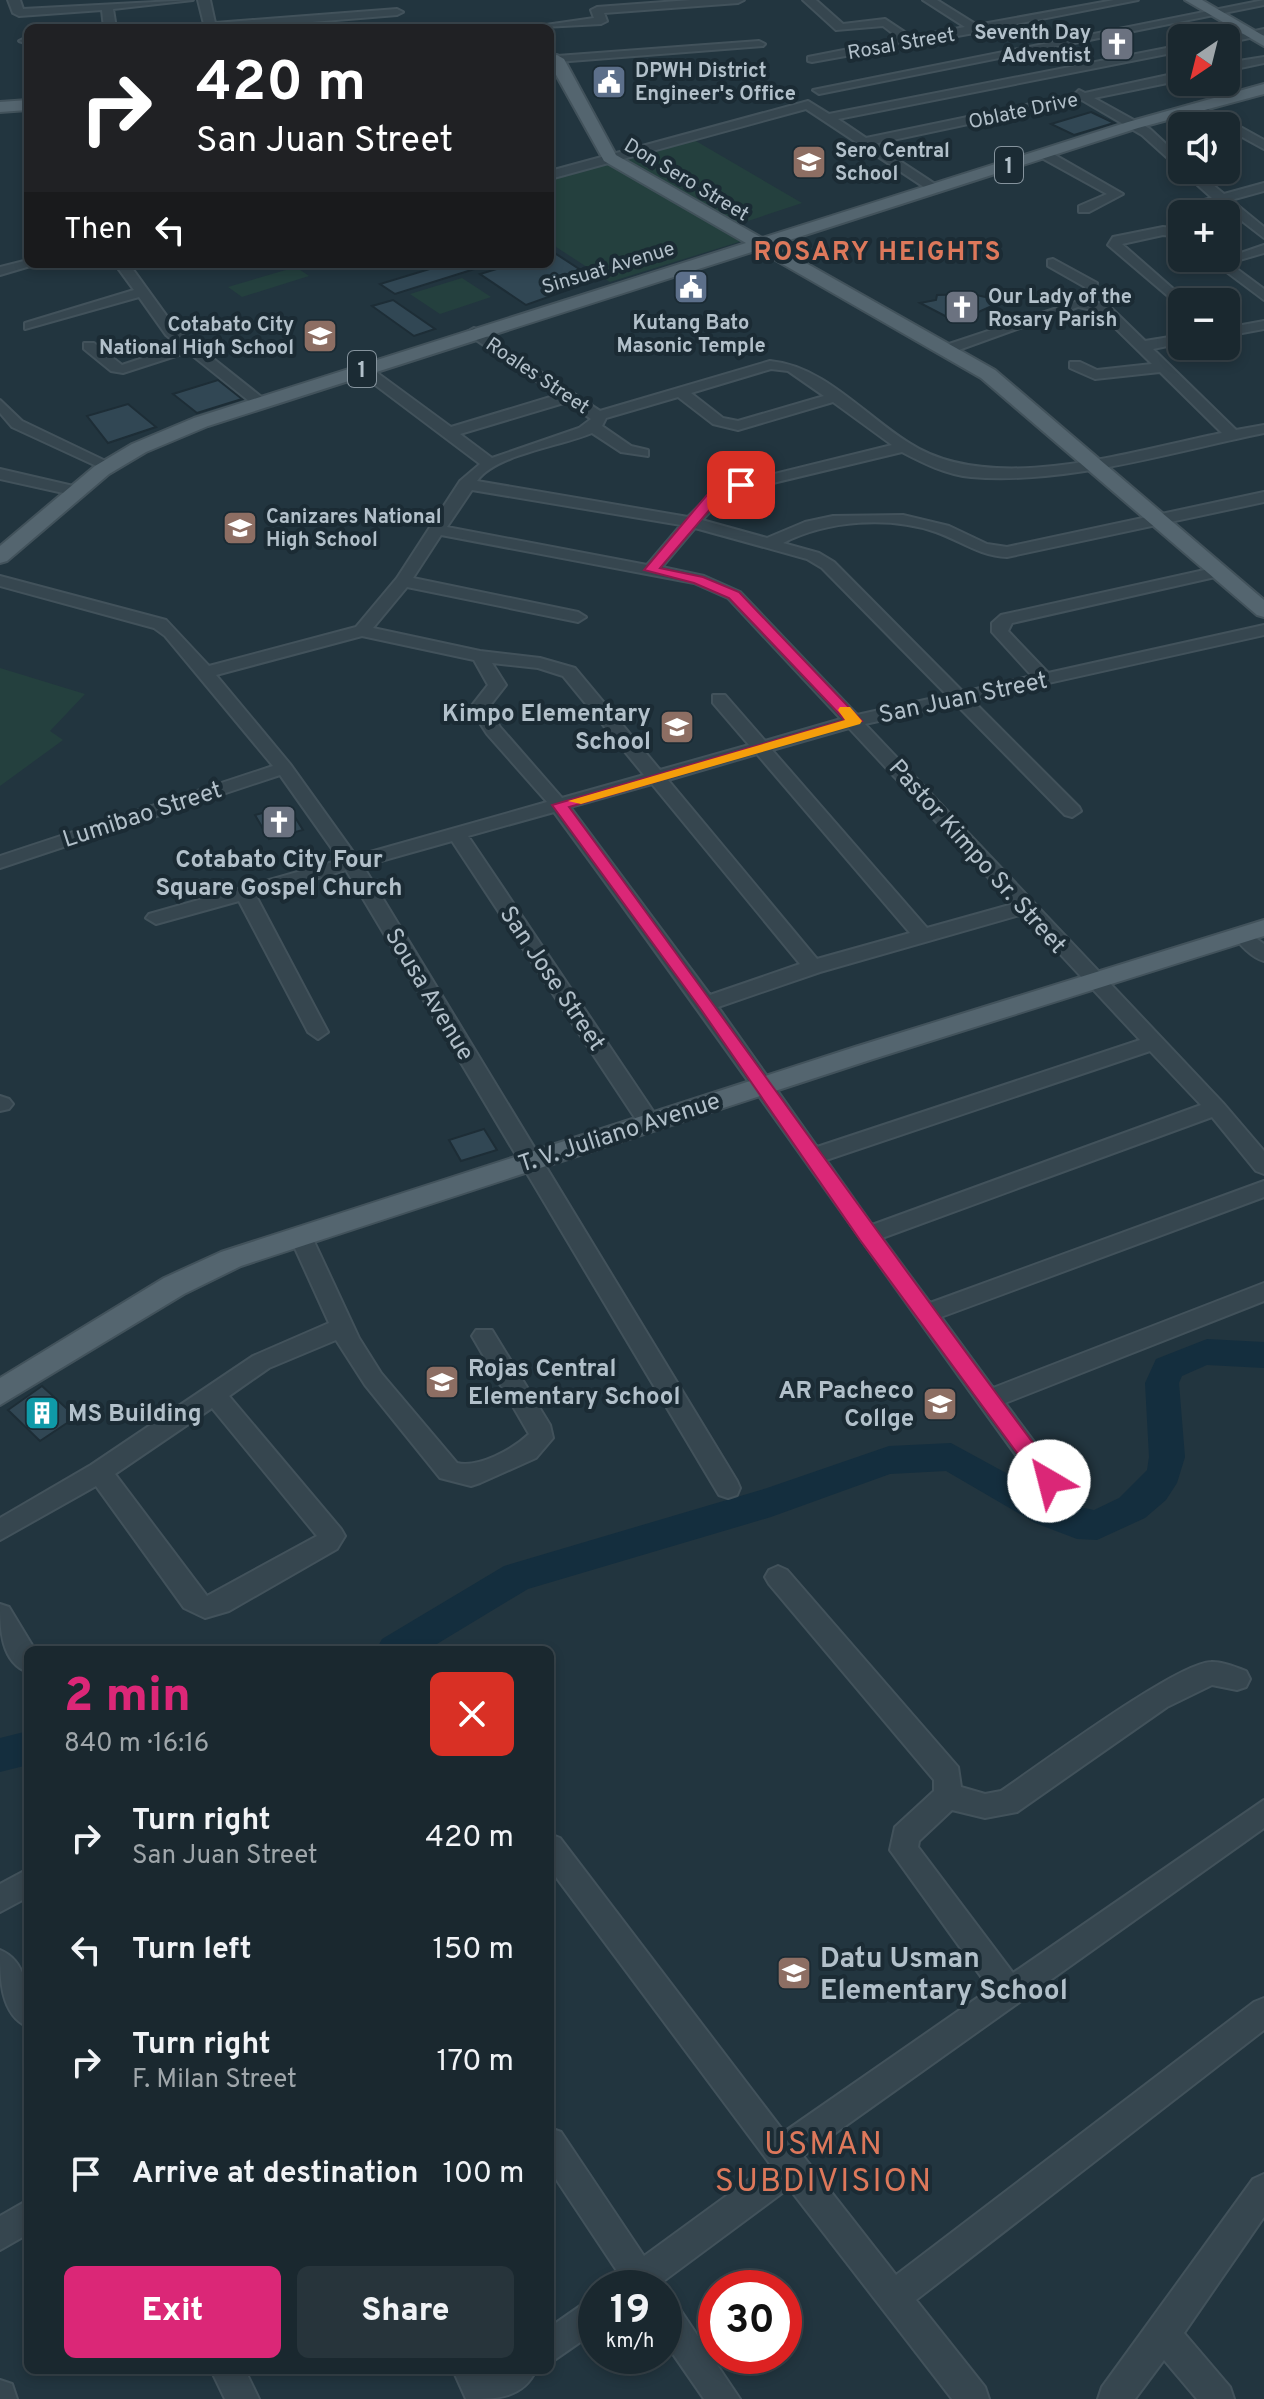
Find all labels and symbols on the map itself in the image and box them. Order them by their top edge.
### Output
place label: Seventh Day Adventist [974,21,1091,70]
street label: Rosal Street [846,23,957,67]
north arrow [1168,24,1240,96]
church icon: Seventh Day Adventist [1098,25,1136,63]
place label: DPWH District Engineer's Office [635,59,796,108]
public building icon: DPWH District Engineer's Office [590,63,628,101]
street label: Oblate Drive [966,88,1081,136]
street label: Don Sero Street [619,133,753,228]
place label: Sero Central School [835,139,950,188]
school or university icon: Sero Central School [790,143,828,181]
road number: 1 [995,147,1023,183]
street label: Sinsuat Avenue [539,236,678,301]
district label: ROSARY HEIGHTS [754,237,1002,270]
public building icon: Kutang Bato Masonic Temple [672,268,710,306]
place label: Our Lady of the Rosary Parish [988,285,1132,334]
church icon: Our Lady of the Rosary Parish [943,288,981,326]
place label: Kutang Bato Masonic Temple [616,311,766,360]
place label: Cotabato City National High School [99,313,294,362]
school or university icon: Cotabato City National High School [301,317,339,355]
street label: Roales Street [480,332,594,421]
road number: 1 [348,351,376,387]
pin [707,451,775,519]
place label: Canizares National High School [266,505,442,554]
school or university icon: Canizares National High School [221,509,259,547]
street label: San Juan Street [876,666,1050,731]
place label: Kimpo Elementary School [442,700,651,758]
school or university icon: Kimpo Elementary School [658,708,696,746]
street label: Pastor Kimpo Sr. Street [881,754,1072,961]
street label: Lumibao Street [59,776,226,856]
church icon: Cotabato City Four Square Gospel Church [260,803,298,841]
place label: Cotabato City Four Square Gospel Church [156,846,402,904]
street label: San Jose Street [492,901,611,1057]
street label: Sousa Avenue [377,923,480,1067]
street label: T. V. Juliano Avenue [515,1087,724,1181]
place label: Rojas Central Elementary School [468,1355,680,1413]
school or university icon: Rojas Central Elementary School [423,1363,461,1401]
place label: AR Pacheco Collge [779,1377,914,1435]
school or university icon: AR Pacheco Collge [921,1385,959,1423]
building icon: MS Building [23,1394,61,1432]
place label: MS Building [68,1400,202,1430]
position arrow [1007,1439,1091,1523]
place label: Datu Usman Elementary School [820,1942,1068,2010]
school or university icon: Datu Usman Elementary School [775,1954,813,1992]
district label: USMAN SUBDIVISION [715,2126,933,2203]
speed limit sign: 30 [698,2270,802,2374]

